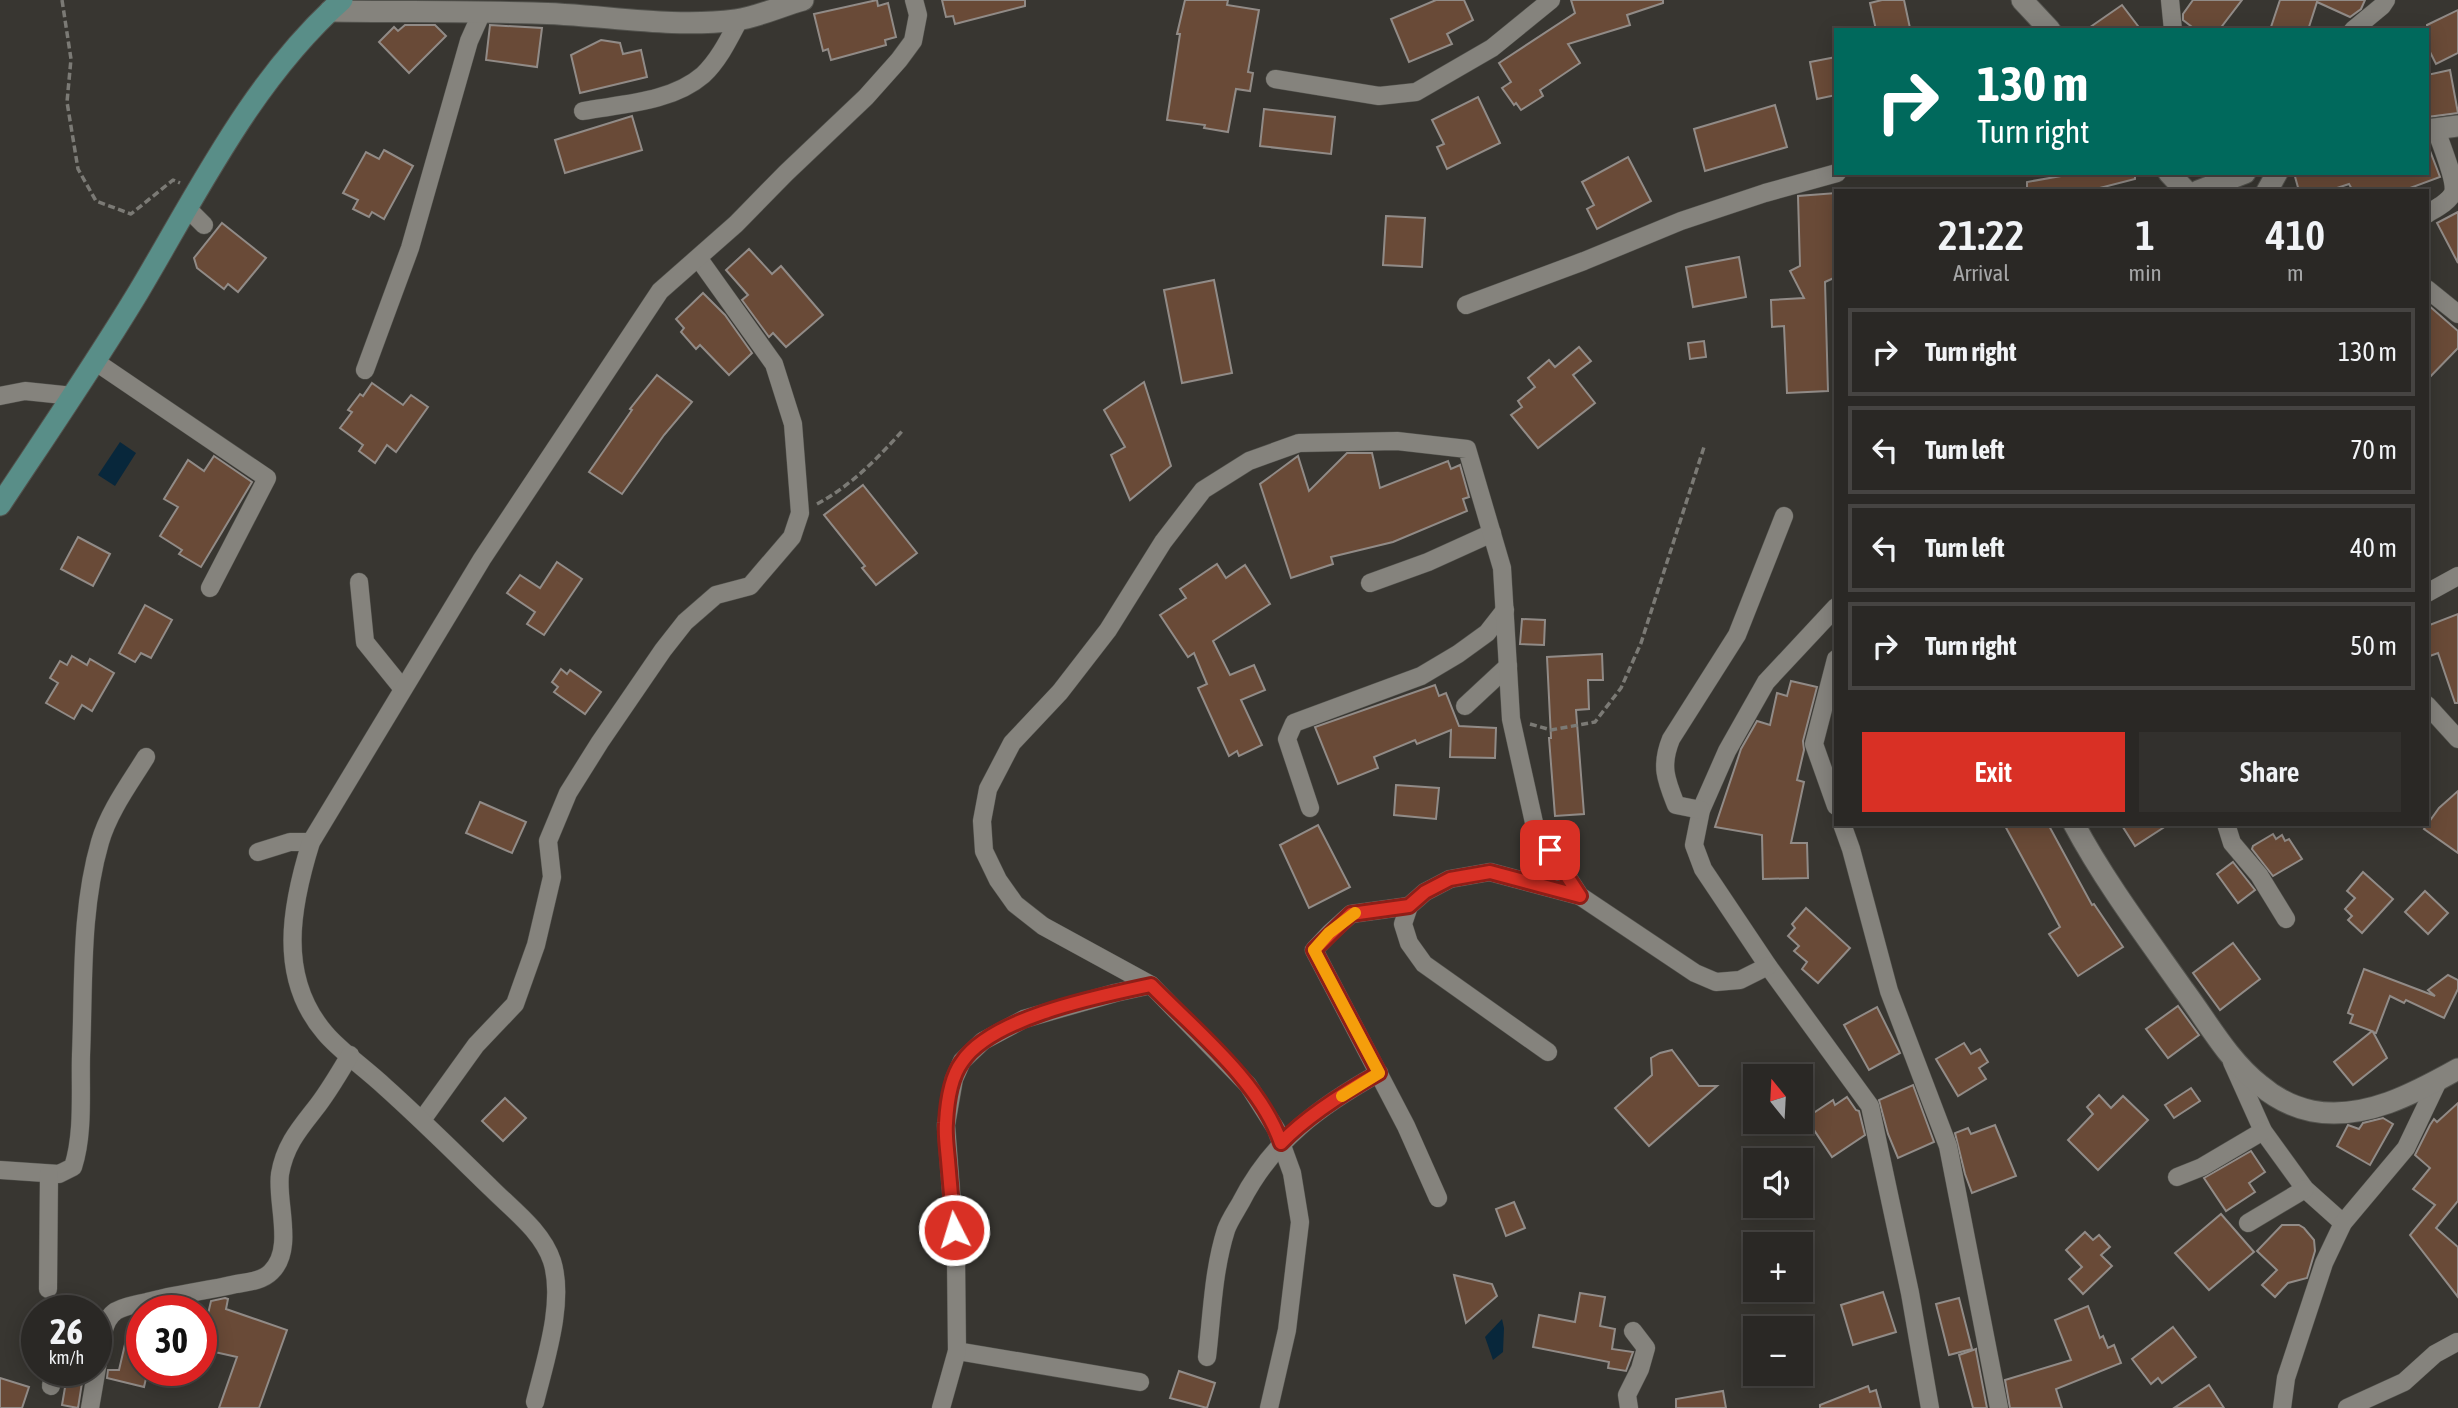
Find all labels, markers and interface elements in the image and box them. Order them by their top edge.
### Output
text: 130 m [1977,55,2088,111]
icon: right [1862,56,1953,147]
text: Turn right [1977,113,2090,150]
text: 21:22 [1938,211,2025,259]
text: 1 [2135,211,2155,259]
text: 410 [2266,211,2325,259]
text: Arrival [1953,260,2009,286]
text: min [2129,260,2162,286]
text: m [2287,260,2304,286]
icon: right [1866,333,1904,371]
text: Turn right [1925,337,2016,367]
text: 130 m [2338,337,2397,367]
icon: left [1866,431,1904,469]
text: Turn left [1925,435,2005,465]
text: 70 m [2350,435,2397,465]
icon: left [1866,529,1904,567]
text: Turn left [1925,533,2005,563]
text: 40 m [2350,533,2397,563]
icon: right [1866,627,1904,665]
text: Turn right [1925,631,2016,661]
text: 50 m [2350,631,2397,661]
button: Exit [1862,732,2125,812]
button: Share [2139,732,2401,812]
pin [1520,820,1580,880]
icon: arrive [1531,831,1569,869]
north arrow [1743,1064,1813,1134]
map controls [1743,1064,1813,1386]
button: sound [1743,1148,1813,1218]
position arrow [917,1193,991,1267]
button: + [1743,1232,1813,1302]
speed limit sign: 30 [126,1295,217,1386]
text: 26 [50,1311,83,1351]
button: − [1743,1316,1813,1386]
text: km/h [49,1347,84,1368]

